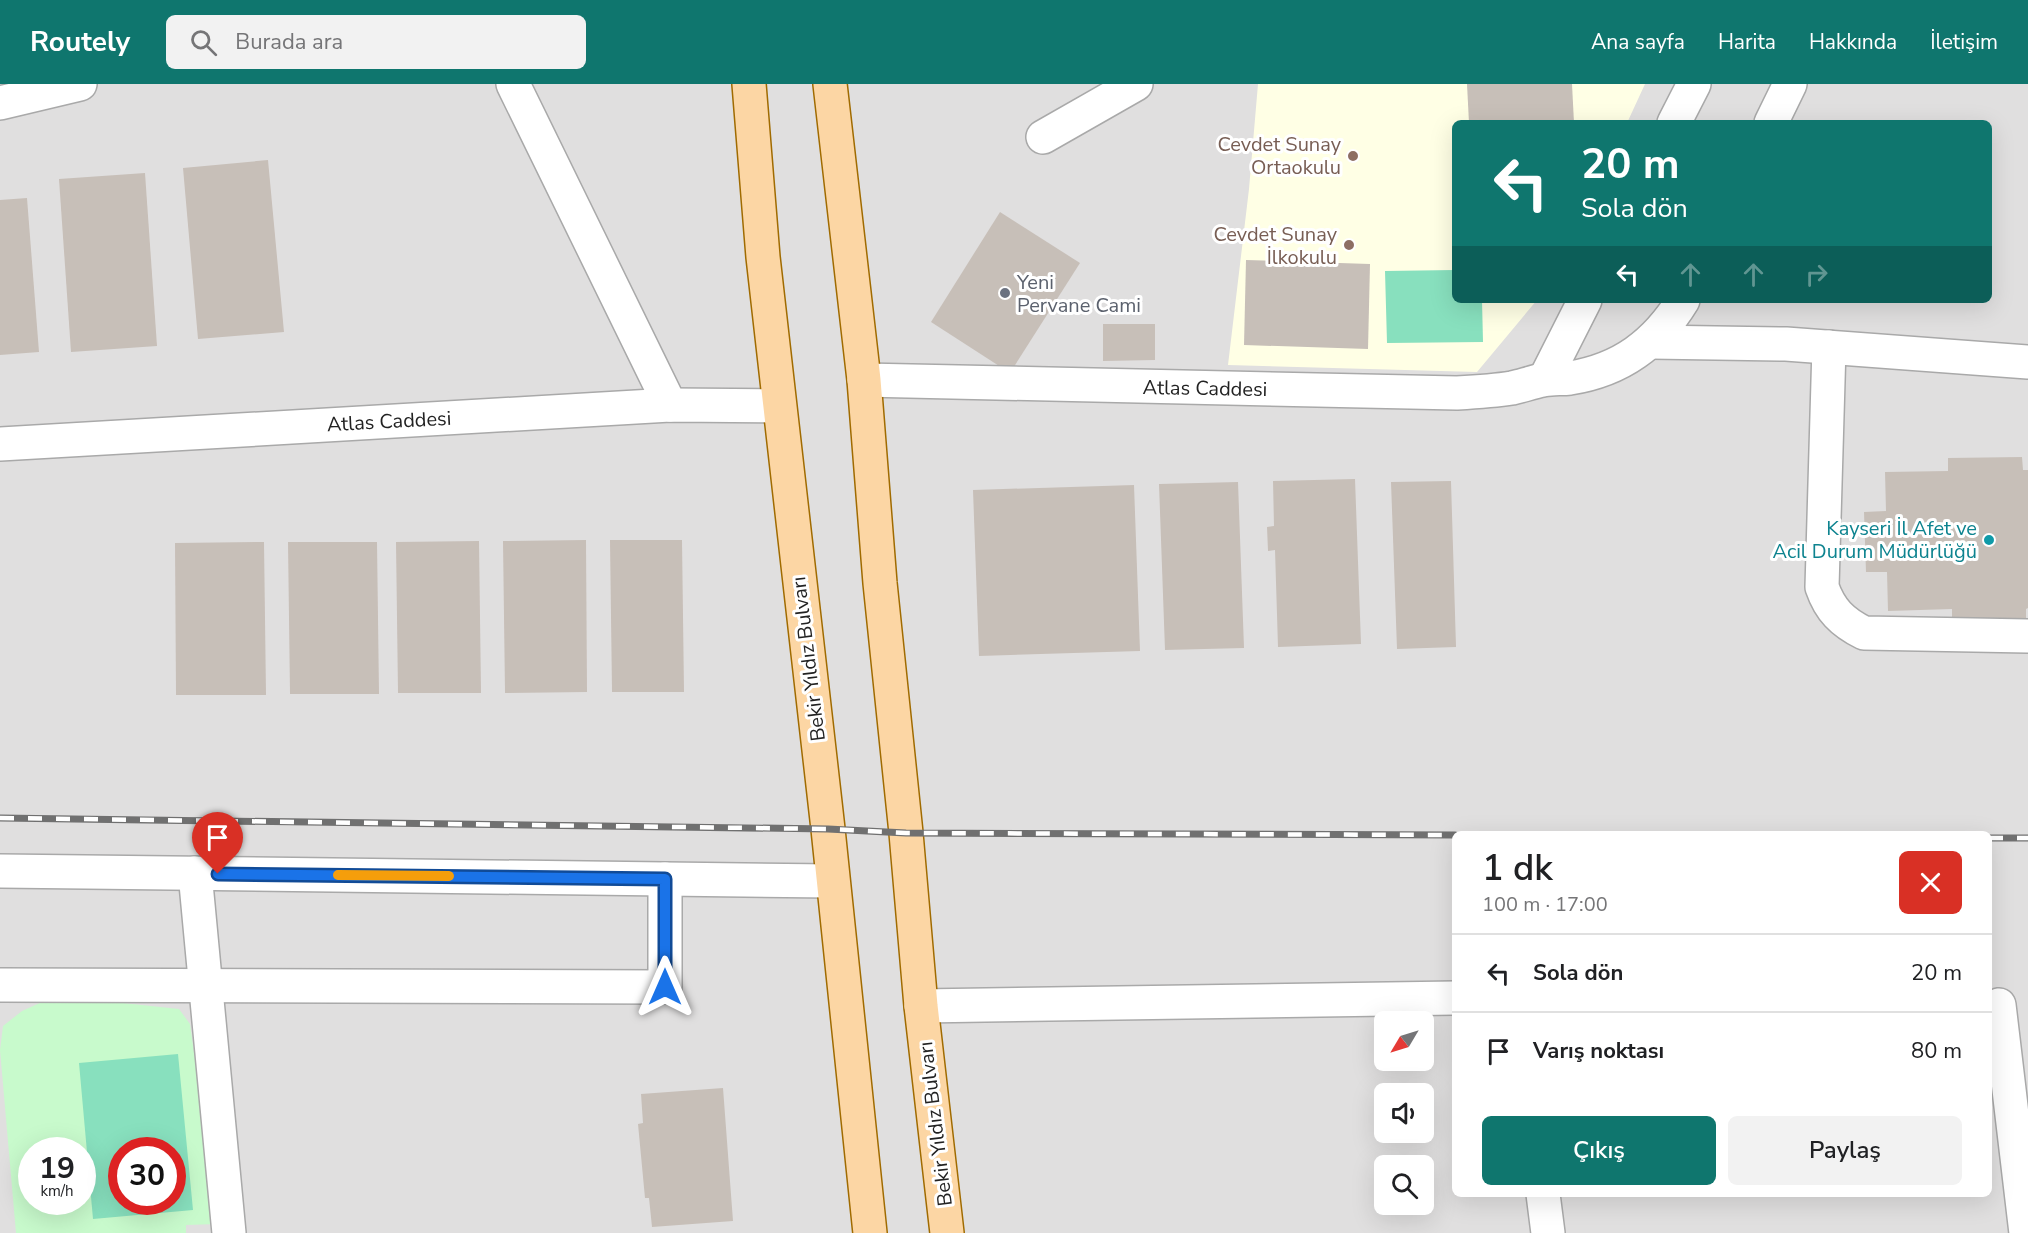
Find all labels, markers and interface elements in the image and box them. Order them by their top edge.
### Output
search box [166,15,586,69]
text: Routely [30,23,130,61]
icon: search [187,26,220,59]
text: Burada ara [235,27,343,57]
text: Ana sayfa [1591,28,1685,56]
text: Harita [1718,28,1776,56]
text: Hakkında [1809,28,1897,56]
text: İletişim [1930,28,1998,56]
place label: Cevdet Sunay Ortaokulu [1217,131,1342,181]
text: 20 m [1581,136,1680,193]
icon: left [1482,144,1560,222]
marker: Cevdet Sunay Ortaokulu [1346,149,1360,163]
text: Sola dön [1581,190,1688,227]
place label: Cevdet Sunay İlkokulu [1213,221,1338,271]
marker: Cevdet Sunay İlkokulu [1342,238,1356,252]
icon: left [1611,258,1644,291]
icon: ahead [1674,258,1707,291]
icon: ahead [1737,258,1770,291]
icon: right [1800,258,1833,291]
place label: Yeni Pervane Cami [1016,269,1141,319]
marker: Yeni Pervane Cami [998,286,1012,300]
street label: Atlas Caddesi [1142,374,1268,403]
street label: Atlas Caddesi [326,405,452,438]
place label: Kayseri İl Afet ve Acil Durum Müdürlüğü [1772,515,1977,565]
marker: Kayseri İl Afet ve Acil Durum Müdürlüğü [1982,533,1996,547]
street label: Bekir Yıldız Bulvarı [785,575,832,743]
pin [192,812,243,874]
icon: arrive [201,821,234,854]
text: 1 dk [1482,844,1553,893]
button: close [1899,851,1962,914]
text: 100 m · 17:00 [1482,891,1608,918]
position arrow [633,955,697,1019]
icon: left [1482,957,1515,990]
text: Sola dön [1533,958,1623,988]
text: 20 m [1911,958,1962,988]
north arrow [1374,1011,1434,1071]
map controls [1374,1011,1434,1215]
icon: arrive [1482,1035,1515,1068]
text: Varış noktası [1533,1036,1664,1066]
text: 80 m [1911,1036,1962,1066]
street label: Bekir Yıldız Bulvarı [912,1040,959,1208]
button: sound [1374,1083,1434,1143]
button: Çıkış [1482,1116,1716,1185]
button: Paylaş [1728,1116,1962,1185]
speed limit sign: 30 [108,1137,186,1215]
text: 19 [39,1148,75,1189]
button: search [1374,1155,1434,1215]
text: km/h [40,1181,74,1201]

